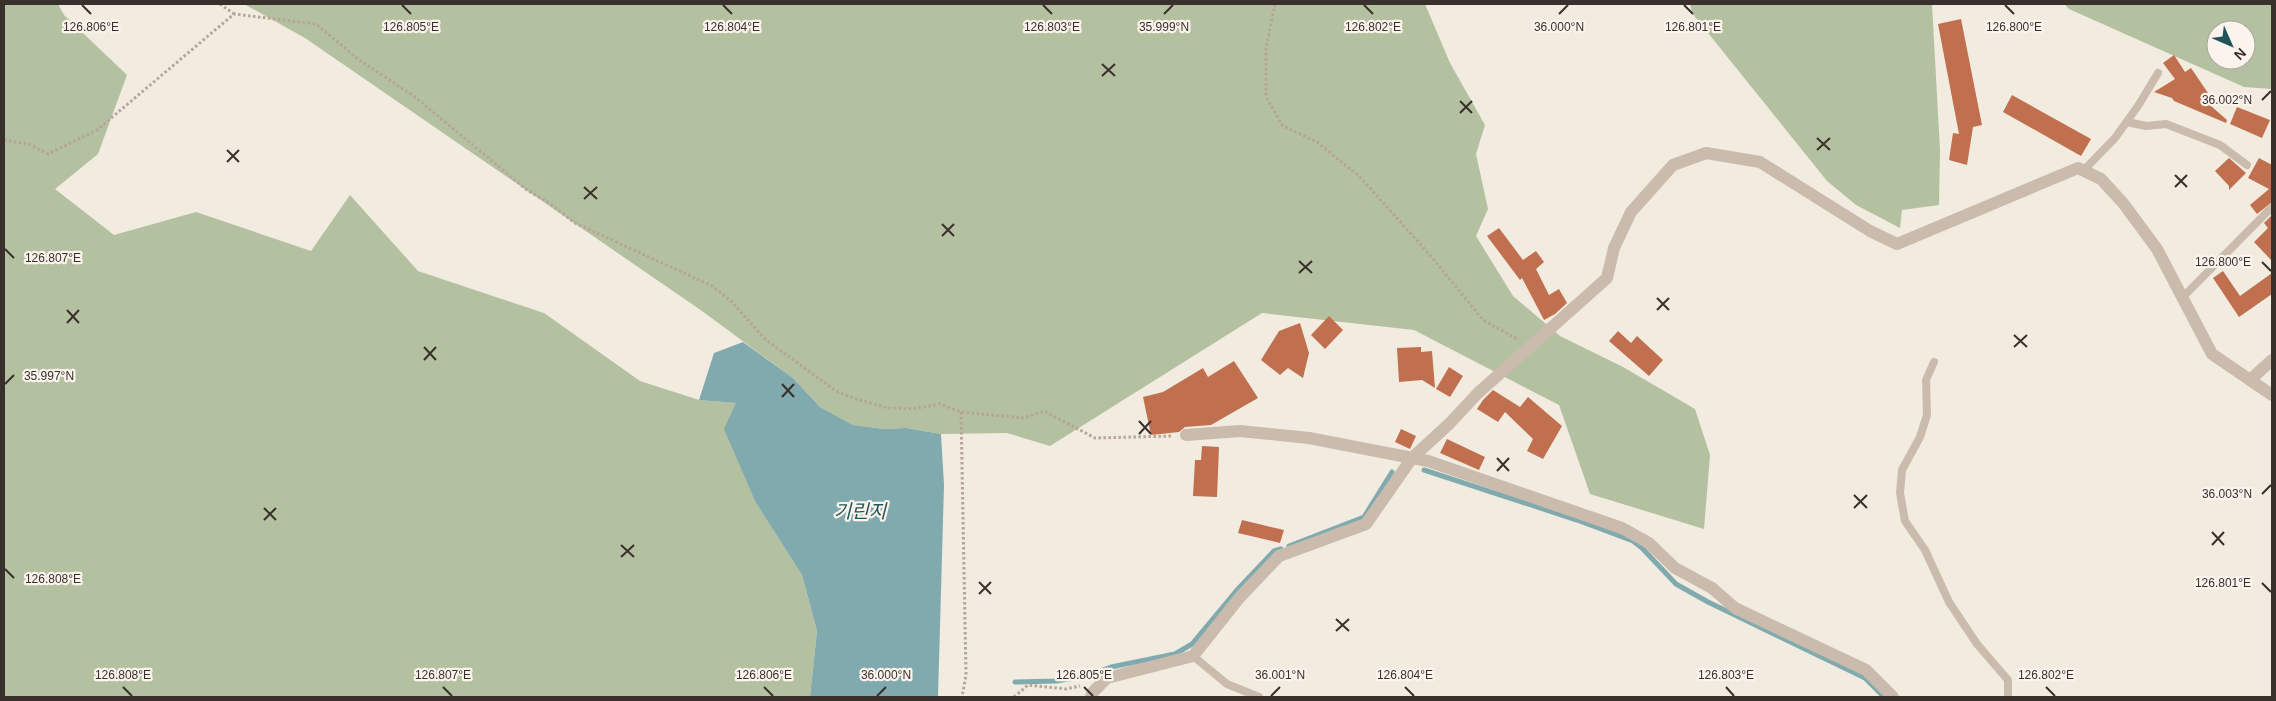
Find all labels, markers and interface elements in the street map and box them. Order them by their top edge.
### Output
text: 126.806°E [63,20,119,34]
text: 126.805°E [383,20,439,34]
text: 126.804°E [704,20,760,34]
text: 126.803°E [1024,20,1080,34]
text: 35.999°N [1139,20,1189,34]
text: 126.802°E [1345,20,1401,34]
text: 36.000°N [1534,20,1584,34]
text: 126.801°E [1665,20,1721,34]
text: 126.800°E [1986,20,2042,34]
north arrow [2206,20,2256,70]
text: N [2231,45,2249,63]
text: 36.002°N [2202,93,2252,107]
text: 126.807°E [25,251,81,265]
text: 126.800°E [2195,255,2251,269]
text: 35.997°N [24,369,74,383]
text: 36.003°N [2202,487,2252,501]
water label: 기린지 [834,501,888,522]
text: 126.808°E [25,572,81,586]
text: 126.801°E [2195,576,2251,590]
text: 126.808°E [95,668,151,682]
text: 126.807°E [415,668,471,682]
text: 126.806°E [736,668,792,682]
text: 36.000°N [861,668,911,682]
text: 126.805°E [1056,668,1112,682]
text: 36.001°N [1255,668,1305,682]
text: 126.804°E [1377,668,1433,682]
text: 126.803°E [1698,668,1754,682]
text: 126.802°E [2018,668,2074,682]

